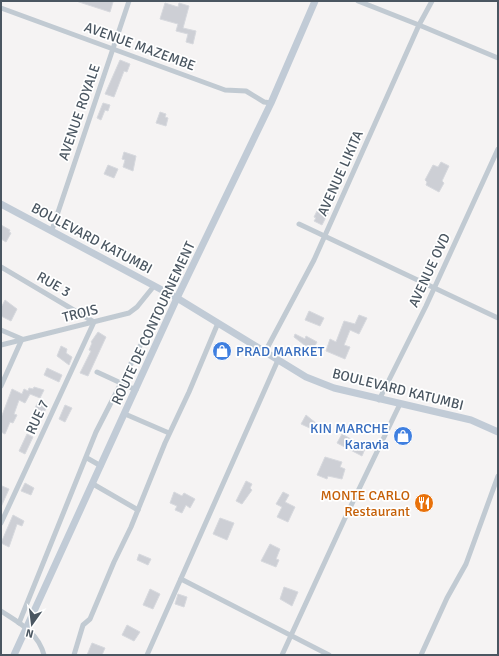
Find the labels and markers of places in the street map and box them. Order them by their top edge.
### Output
shop icon: PRAD MARKET [211,340,233,362]
place label: PRAD MARKET [236,343,325,360]
place label: KIN MARCHE Karavia [310,420,389,453]
shop icon: KIN MARCHE Karavia [392,425,414,447]
place label: MONTE CARLO Restaurant [321,487,410,520]
restaurant icon: MONTE CARLO Restaurant [413,492,435,514]

